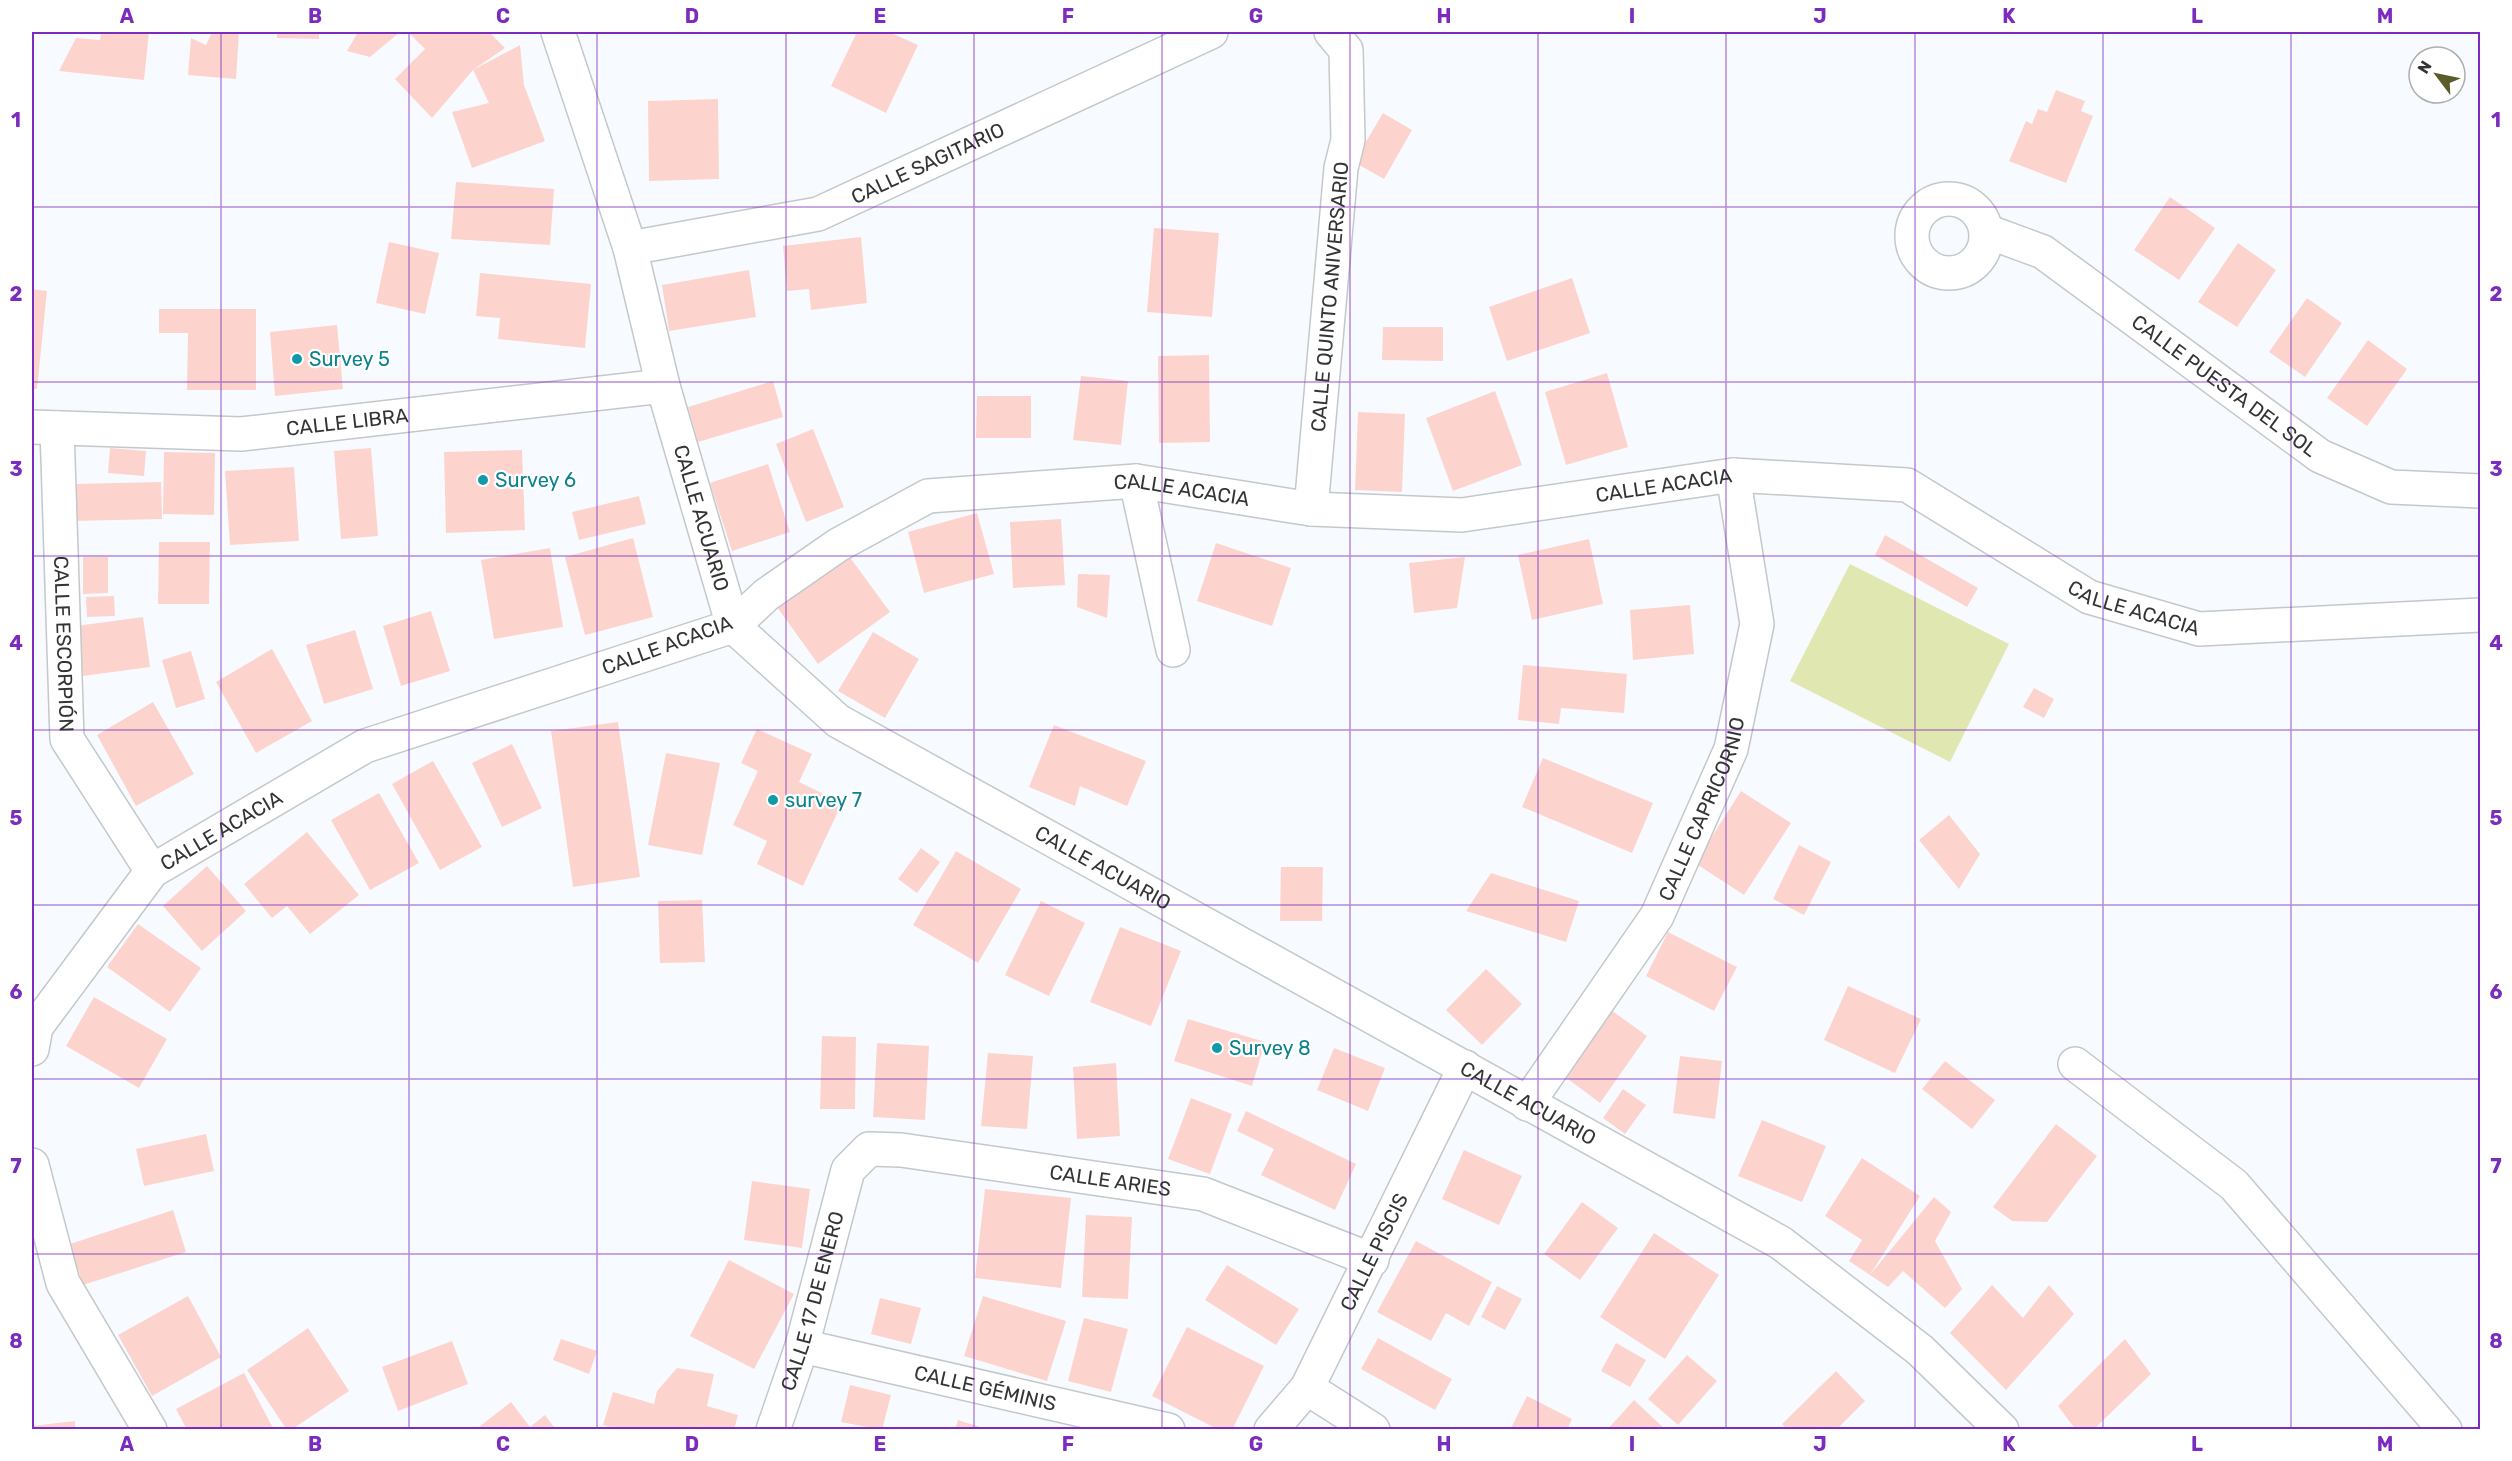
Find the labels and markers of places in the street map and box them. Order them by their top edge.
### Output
place label: Survey 5 [309,347,390,371]
marker: Survey 5 [290,352,304,366]
place label: Survey 6 [495,468,576,492]
marker: Survey 6 [476,473,490,487]
place label: survey 7 [785,788,862,812]
marker: survey 7 [766,793,780,807]
place label: Survey 8 [1229,1036,1311,1060]
marker: Survey 8 [1210,1041,1224,1055]

